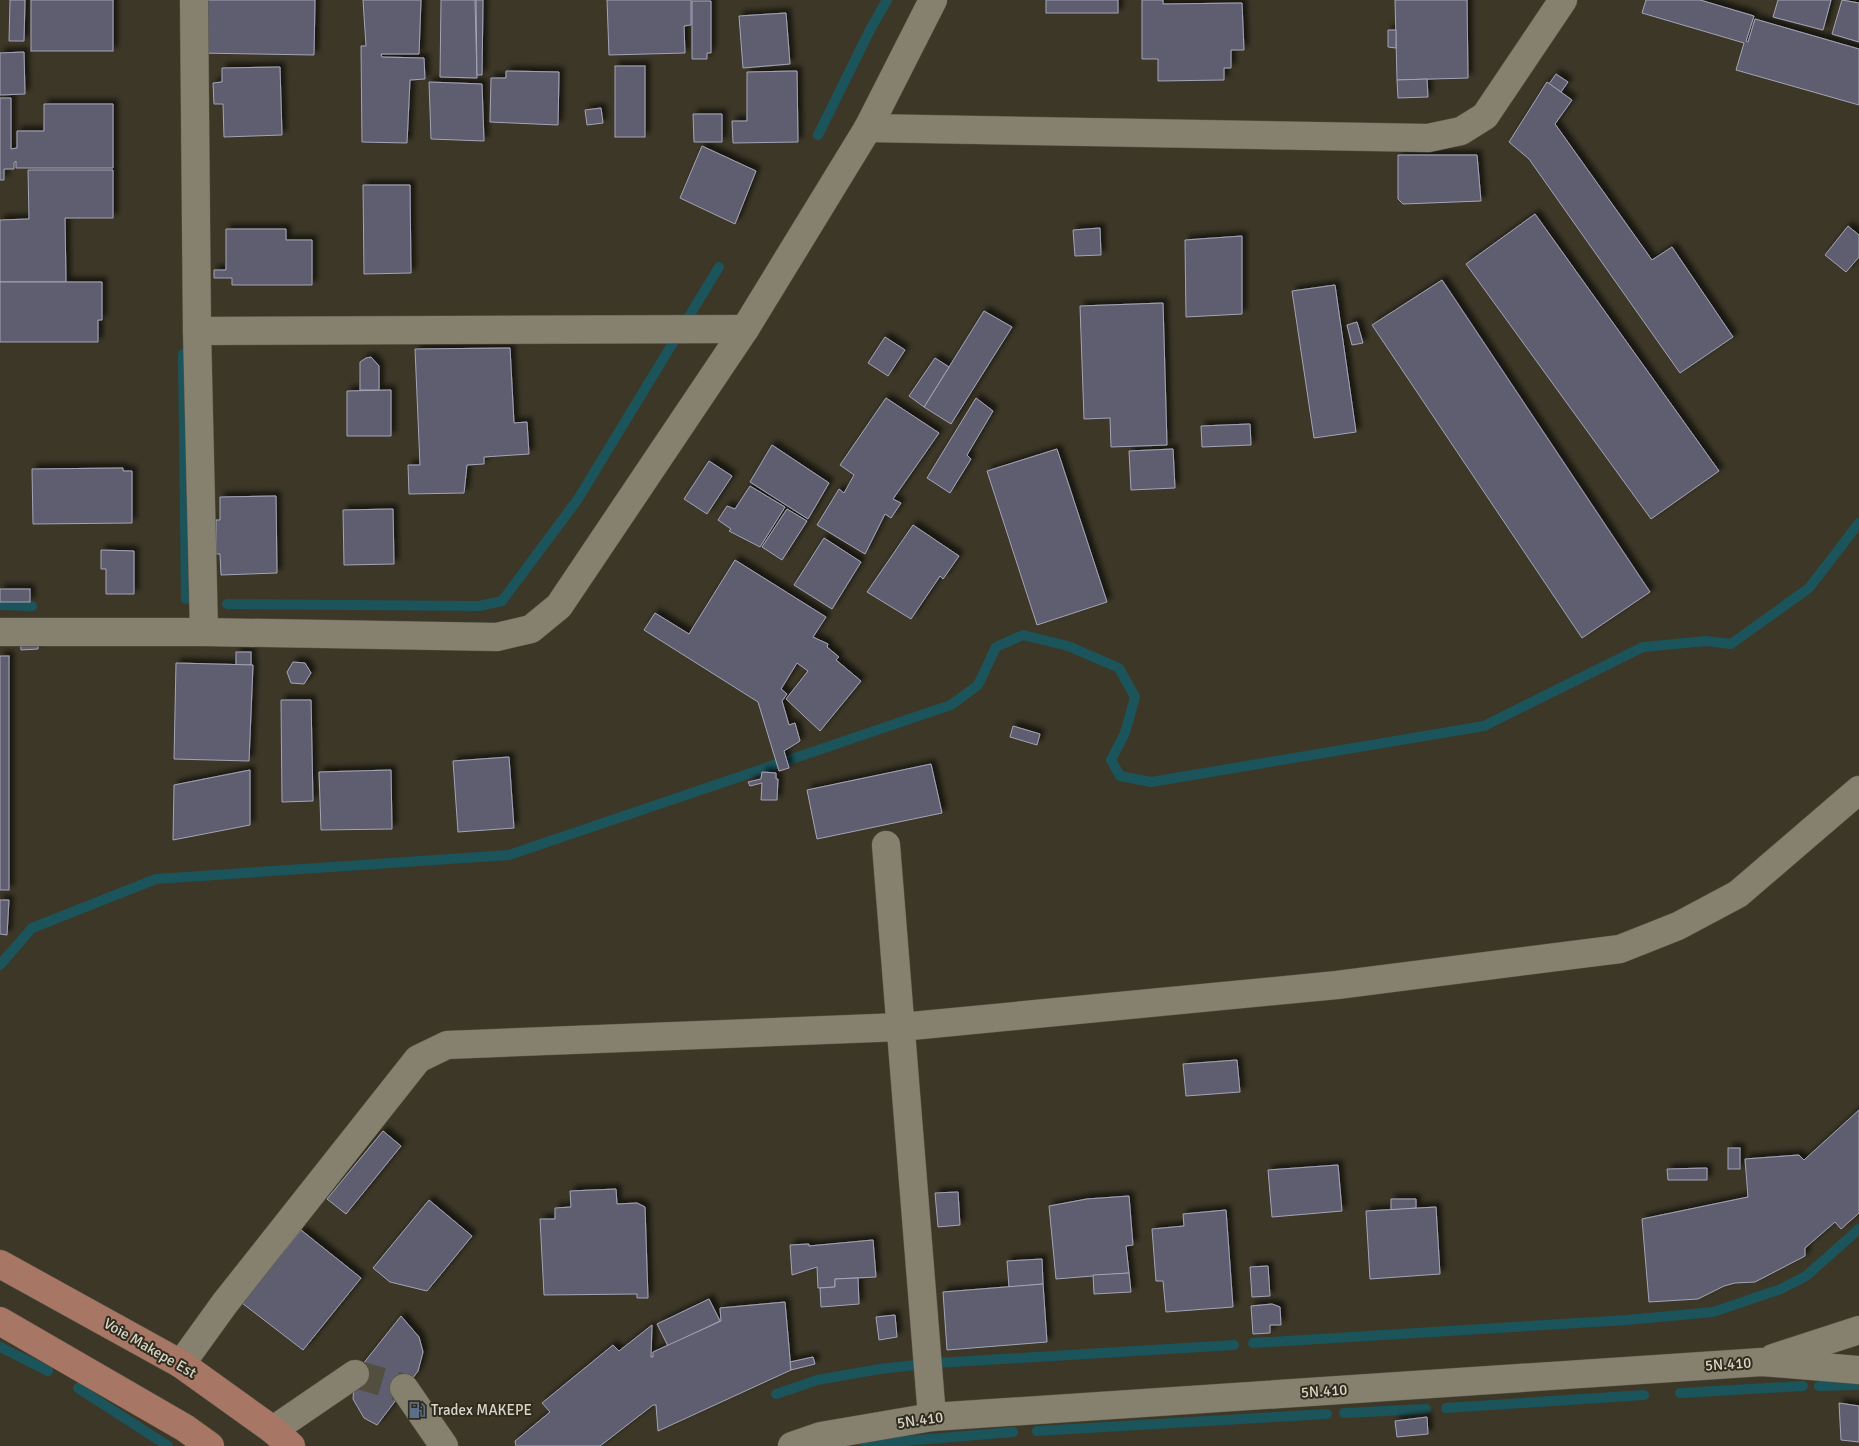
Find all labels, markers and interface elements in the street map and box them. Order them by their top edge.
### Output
street label: Voie Makepe Est [100,1314,200,1382]
street label: 5N.410 [1704,1353,1752,1375]
street label: 5N.410 [1300,1380,1348,1402]
fuel station icon: Tradex MAKEPE [407,1400,427,1420]
place label: Tradex MAKEPE [431,1401,532,1419]
street label: 5N.410 [896,1408,944,1432]

